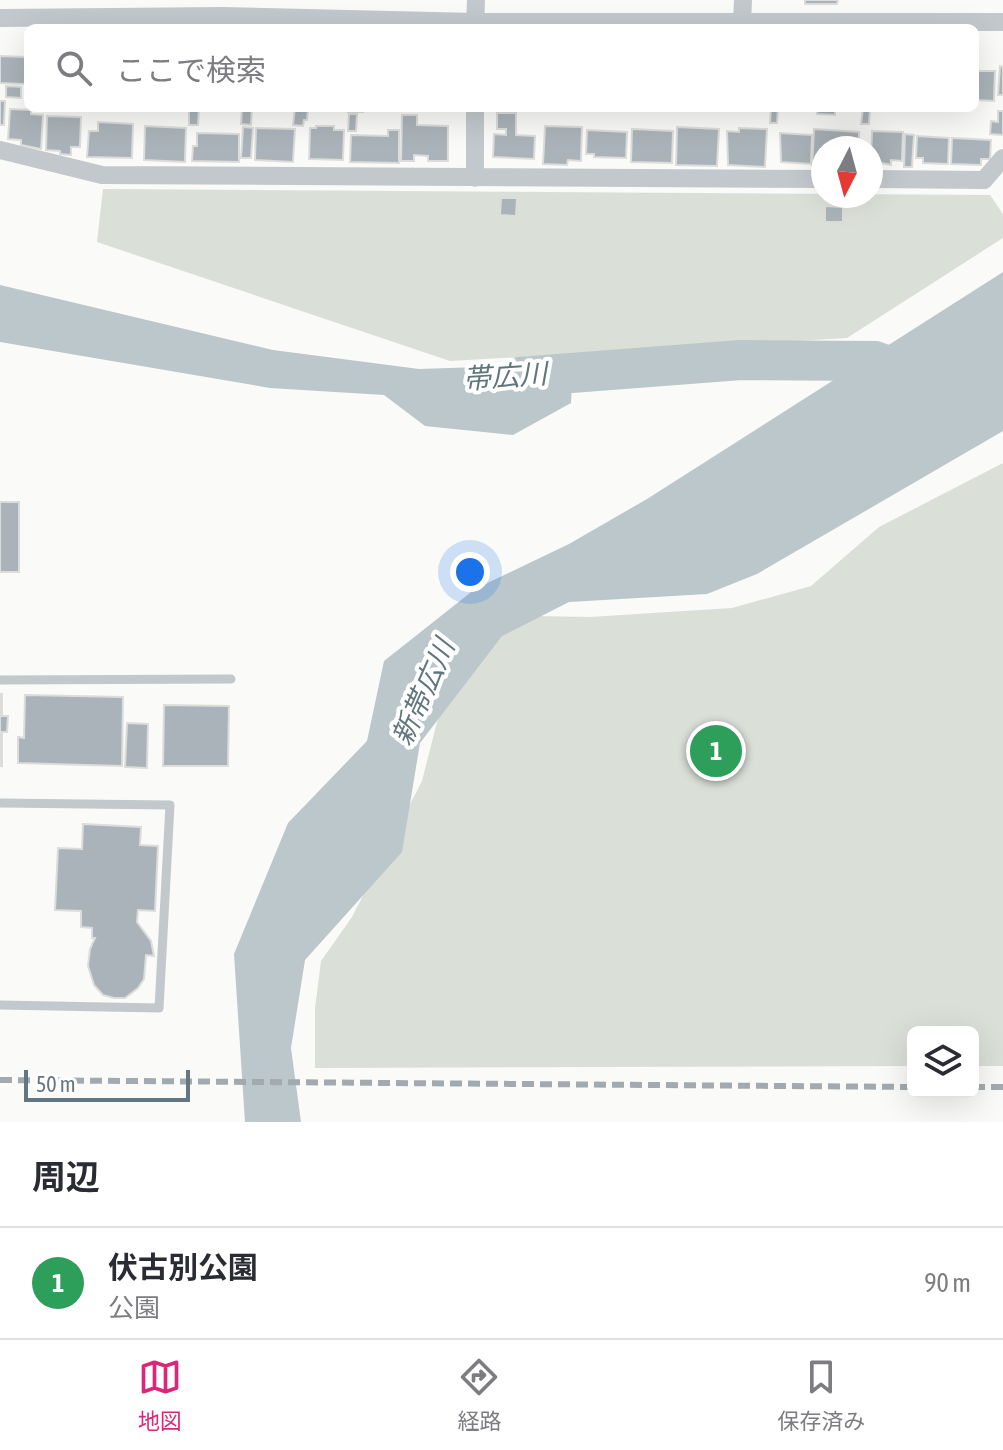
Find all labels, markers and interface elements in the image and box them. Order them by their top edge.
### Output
search box [24,24,979,112]
icon: search [52,46,96,90]
text: ここで検索 [116,53,266,87]
north arrow [811,136,883,208]
water label: 帯広川 [462,357,551,395]
your location [450,552,490,592]
water label: 新帯広川 [386,632,462,750]
pin: 1 [690,721,742,781]
map controls [907,1026,979,1098]
button: layers [907,1026,979,1098]
scale bar [24,1066,190,1102]
text: 50 m [36,1071,76,1097]
text: 周辺 [32,1157,100,1196]
text: 伏古別公園 [108,1250,258,1284]
text: 1 [52,1268,64,1298]
text: 90 m [924,1268,971,1298]
text: 公園 [108,1293,160,1323]
tab: 地図 [138,1355,182,1435]
tab: 経路 [457,1355,501,1435]
tab: 保存済み [777,1355,865,1435]

